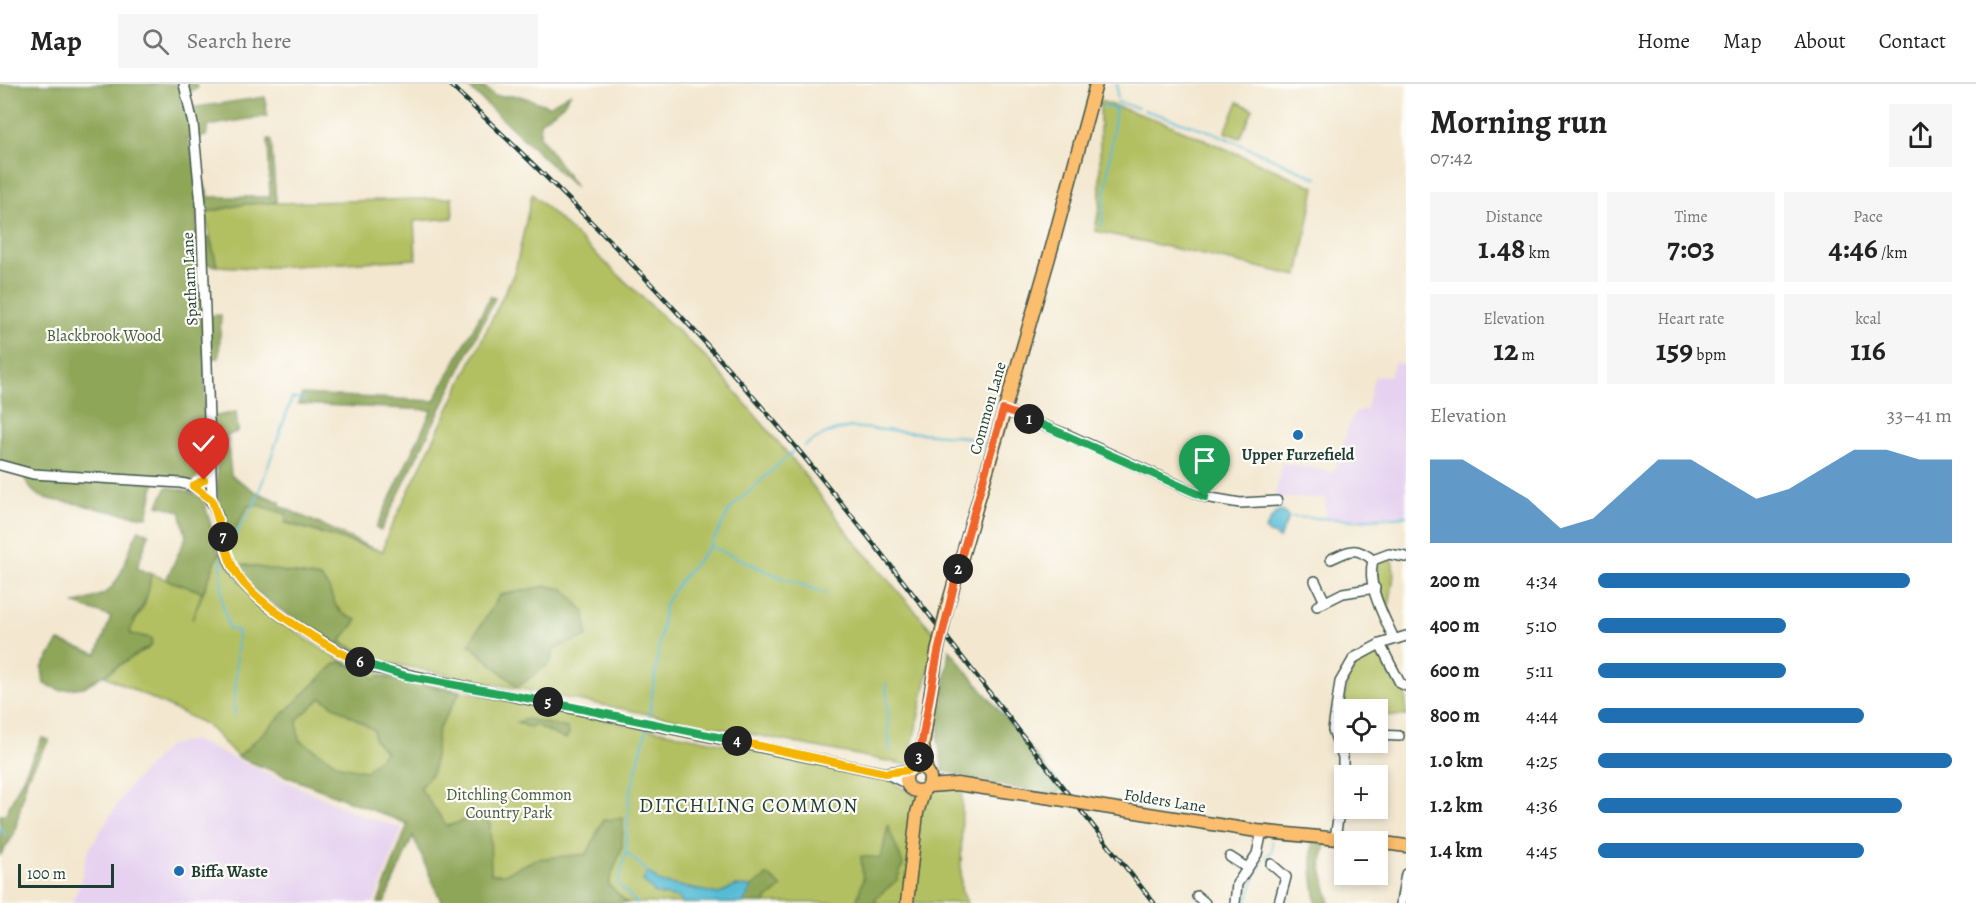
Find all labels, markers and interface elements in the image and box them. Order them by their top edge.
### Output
search box [118,14,538,68]
text: Map [30,22,82,60]
icon: search [139,25,172,58]
text: Search here [187,26,291,56]
text: Home [1637,27,1690,55]
text: Map [1723,27,1761,55]
text: About [1794,27,1846,55]
text: Contact [1879,27,1946,55]
text: Morning run [1430,99,1607,144]
button: share [1889,104,1952,167]
text: 07:42 [1430,144,1472,171]
text: Distance [1485,206,1543,228]
text: Time [1674,206,1708,228]
text: Pace [1853,206,1883,228]
text: 1.48 [1478,228,1526,268]
text: 7:03 [1667,228,1715,268]
text: 4:46 [1828,228,1878,268]
street label: Spatham Lane [177,232,203,326]
text: km [1526,242,1550,264]
text: /km [1878,242,1908,264]
text: Elevation [1483,308,1545,330]
text: Heart rate [1658,308,1724,330]
text: kcal [1855,308,1881,330]
park label: Blackbrook Wood [46,325,162,347]
text: 12 [1493,330,1518,370]
text: 159 [1656,330,1693,370]
text: 116 [1850,330,1886,370]
text: m [1518,344,1535,366]
text: bpm [1693,344,1726,366]
street label: Common Lane [964,359,1012,457]
text: Elevation [1430,402,1507,429]
text: 33–41 m [1887,402,1952,429]
pin: 1 [1014,404,1044,434]
text: 1 [1026,408,1032,430]
pin [178,418,229,480]
icon: check [187,427,220,460]
marker: Upper Furzefield [1291,428,1305,442]
pin [1179,435,1230,497]
icon: arrive [1188,444,1221,477]
place label: Upper Furzefield [1242,444,1355,466]
pin: 7 [208,522,238,552]
text: 7 [220,526,226,548]
pin: 2 [943,554,973,584]
text: 2 [954,558,962,580]
text: 200 m [1430,567,1480,594]
text: 4:34 [1526,567,1557,594]
text: 400 m [1430,612,1480,639]
text: 5:10 [1526,612,1557,639]
pin: 6 [345,647,375,677]
text: 6 [356,651,364,673]
text: 600 m [1430,657,1480,684]
text: 5:11 [1526,657,1553,684]
pin: 5 [533,687,563,717]
text: 5 [545,691,551,713]
map controls [1334,699,1388,885]
button: locate [1334,699,1388,753]
text: 800 m [1430,702,1480,729]
text: 4:44 [1526,702,1558,729]
pin: 4 [722,726,752,756]
text: 4 [733,730,741,752]
pin: 3 [904,742,934,772]
text: 3 [916,746,922,768]
text: 1.0 km [1430,747,1483,774]
text: 4:25 [1526,747,1558,774]
button: + [1334,765,1388,819]
park label: Ditchling Common Country Park [446,784,572,824]
street label: Folders Lane [1122,784,1207,818]
district label: DITCHLING COMMON [639,792,859,819]
text: 1.2 km [1430,792,1483,819]
text: 4:36 [1526,792,1557,819]
button: − [1334,831,1388,885]
text: 1.4 km [1430,837,1483,864]
text: 4:45 [1526,837,1557,864]
scale bar [18,861,114,888]
place label: Biffa Waste [191,861,268,883]
text: 100 m [27,863,66,885]
marker: Biffa Waste [172,864,186,878]

